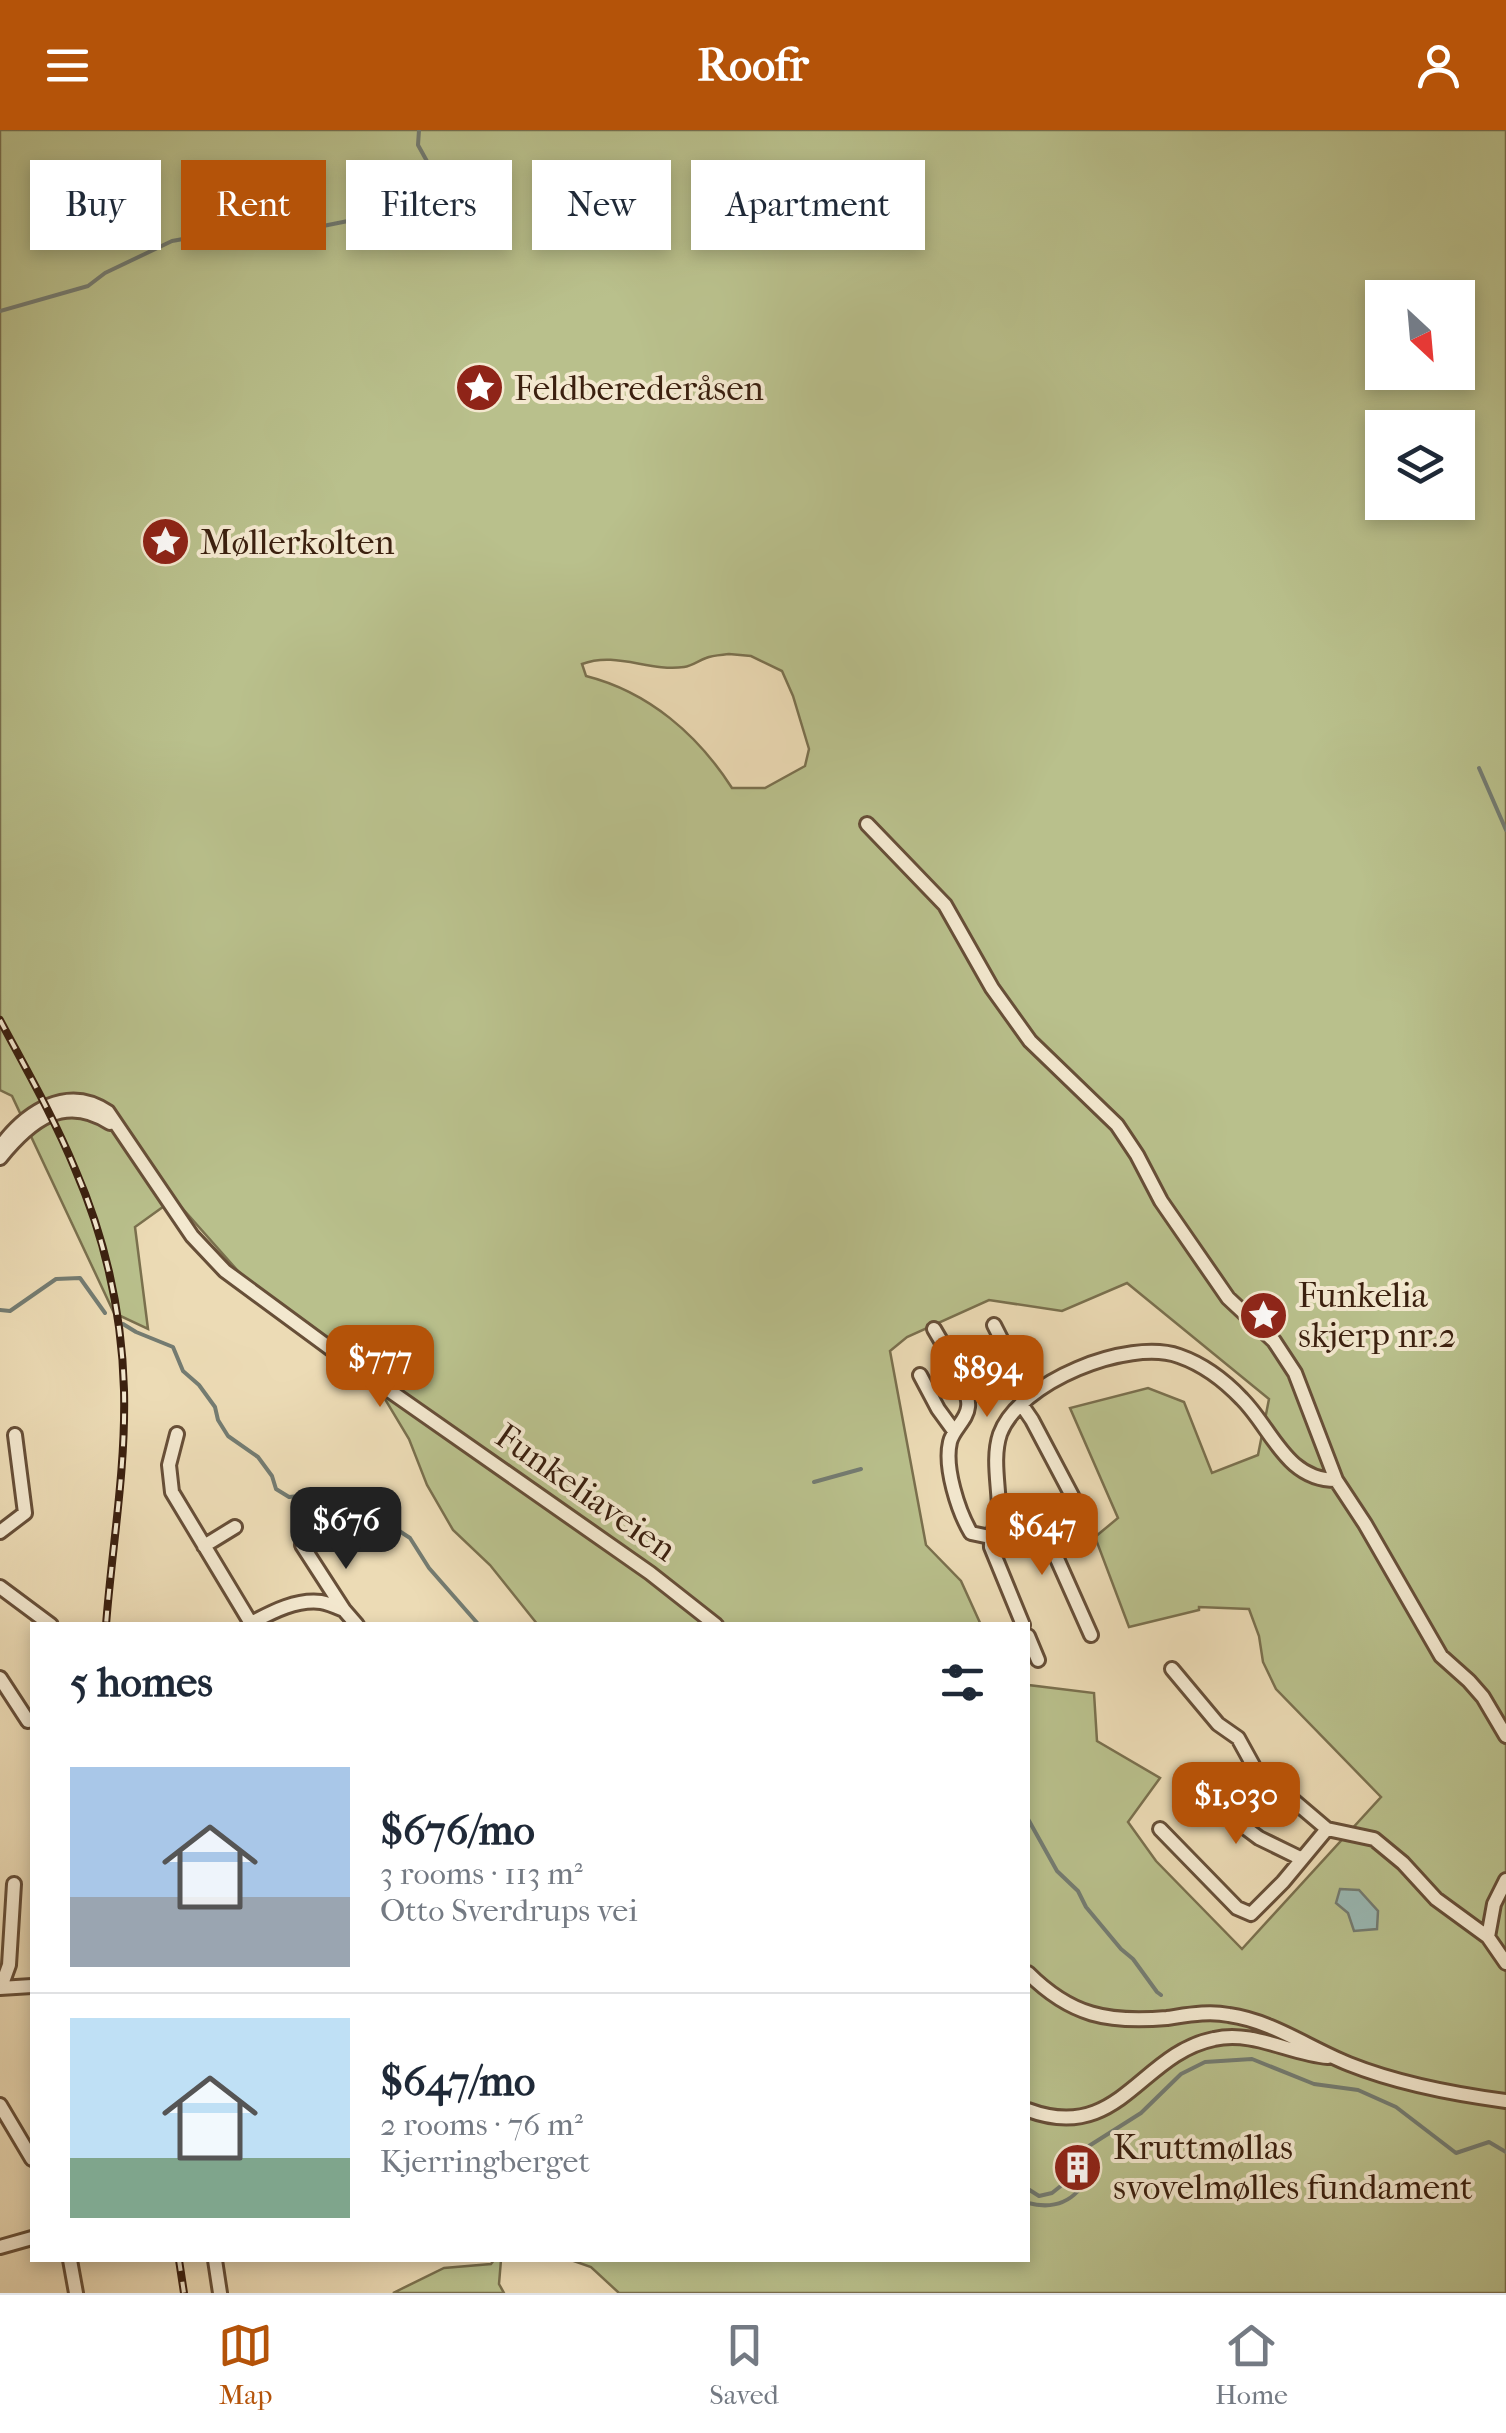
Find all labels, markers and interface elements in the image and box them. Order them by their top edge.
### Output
icon: menu [40,38,95,93]
icon: person [1411,38,1466,93]
text: Roofr [697,39,809,92]
chip: Buy [30,160,161,250]
chip: Rent [181,160,326,250]
chip: Filters [346,160,512,250]
chip: New [532,160,671,250]
chip: Apartment [691,160,925,250]
north arrow [1365,280,1475,390]
map controls [1365,280,1475,520]
place icon: Feldberederåsen [453,362,505,414]
place label: Feldberederåsen [514,368,764,409]
button: layers [1365,410,1475,520]
place icon: Møllerkolten [139,516,191,568]
place label: Møllerkolten [200,522,395,563]
place label: Funkelia skjerp nr.2 [1298,1275,1456,1356]
place icon: Funkelia skjerp nr.2 [1237,1289,1289,1341]
pin: $777 [321,1325,439,1410]
pin: $894 [928,1335,1046,1420]
text: $777 [348,1339,412,1376]
text: $894 [952,1349,1022,1386]
street label: Funkeliaveien [488,1415,684,1570]
pin: $676 [287,1487,405,1572]
pin: $647 [983,1493,1101,1578]
text: $676 [312,1501,380,1538]
text: $647 [1008,1507,1076,1544]
icon: filters [935,1655,990,1710]
text: 5 homes [70,1658,213,1707]
pin: $1,030 [1155,1762,1317,1847]
text: $1,030 [1194,1776,1278,1813]
text: $676/mo [380,1806,535,1855]
icon: home [150,1807,270,1927]
text: 3 rooms · 113 m² [380,1855,583,1892]
text: Otto Sverdrups vei [380,1892,638,1929]
text: $647/mo [380,2057,535,2106]
icon: home [150,2058,270,2178]
text: 2 rooms · 76 m² [380,2106,583,2143]
place label: Kruttmøllas svovelmølles fundament [1113,2127,1473,2208]
building icon: Kruttmøllas svovelmølles fundament [1052,2141,1104,2193]
text: Kjerringberget [380,2143,590,2180]
tab: Map [218,2318,273,2411]
tab: Saved [709,2318,779,2411]
tab: Home [1215,2318,1288,2411]

